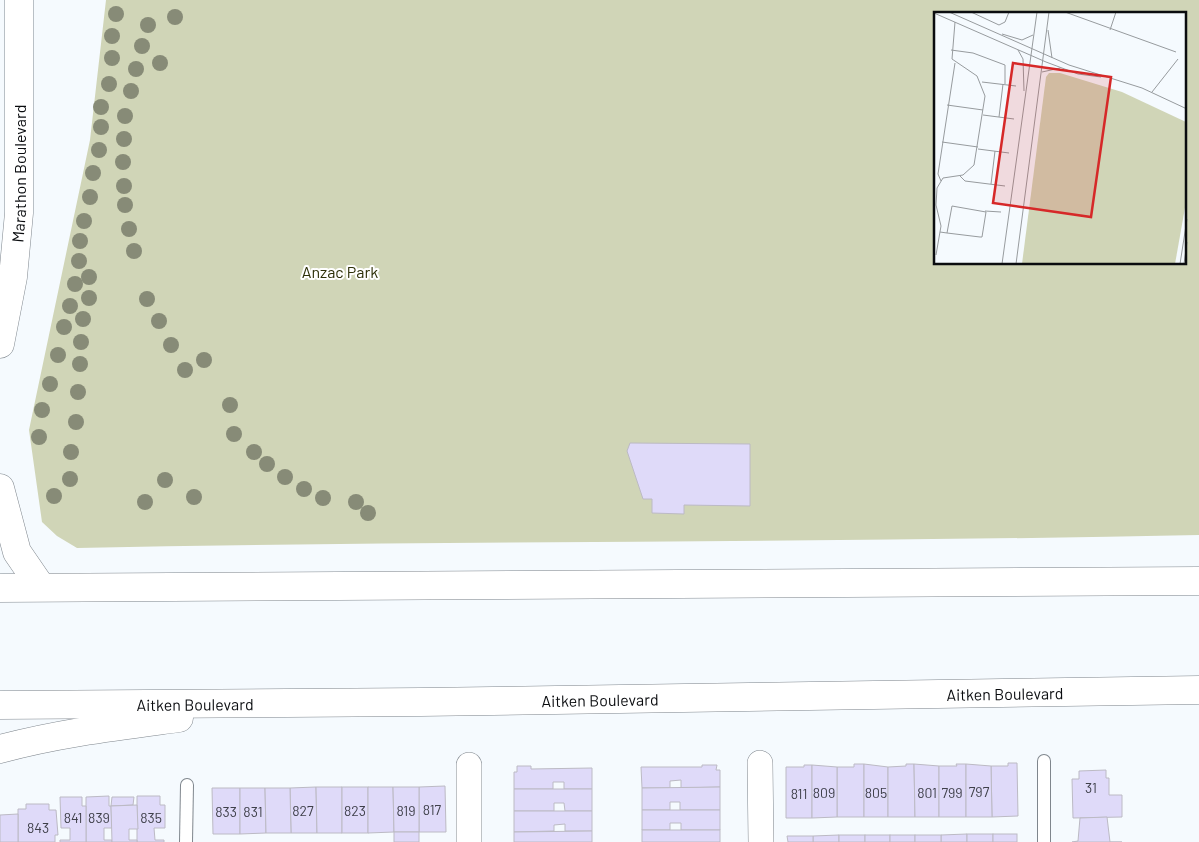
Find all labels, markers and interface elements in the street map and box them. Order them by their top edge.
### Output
inset map [934,12,1186,265]
street label: Marathon Boulevard [7,105,29,243]
park label: Anzac Park [302,262,378,281]
street label: Aitken Boulevard [946,683,1064,703]
street label: Aitken Boulevard [541,689,659,710]
street label: Aitken Boulevard [136,694,254,714]
house number: 31 [1085,779,1097,796]
house number: 797 [969,783,990,800]
house number: 809 [813,784,835,801]
house number: 805 [865,784,887,801]
house number: 801 [917,784,937,801]
house number: 799 [941,784,963,801]
house number: 811 [791,785,807,802]
house number: 817 [423,801,442,818]
house number: 827 [292,802,314,819]
house number: 823 [344,802,366,819]
house number: 819 [396,802,416,819]
house number: 833 [215,803,237,820]
house number: 831 [243,803,263,820]
house number: 841 [64,809,82,826]
house number: 839 [88,809,110,826]
house number: 835 [140,809,162,826]
house number: 843 [27,819,49,836]

